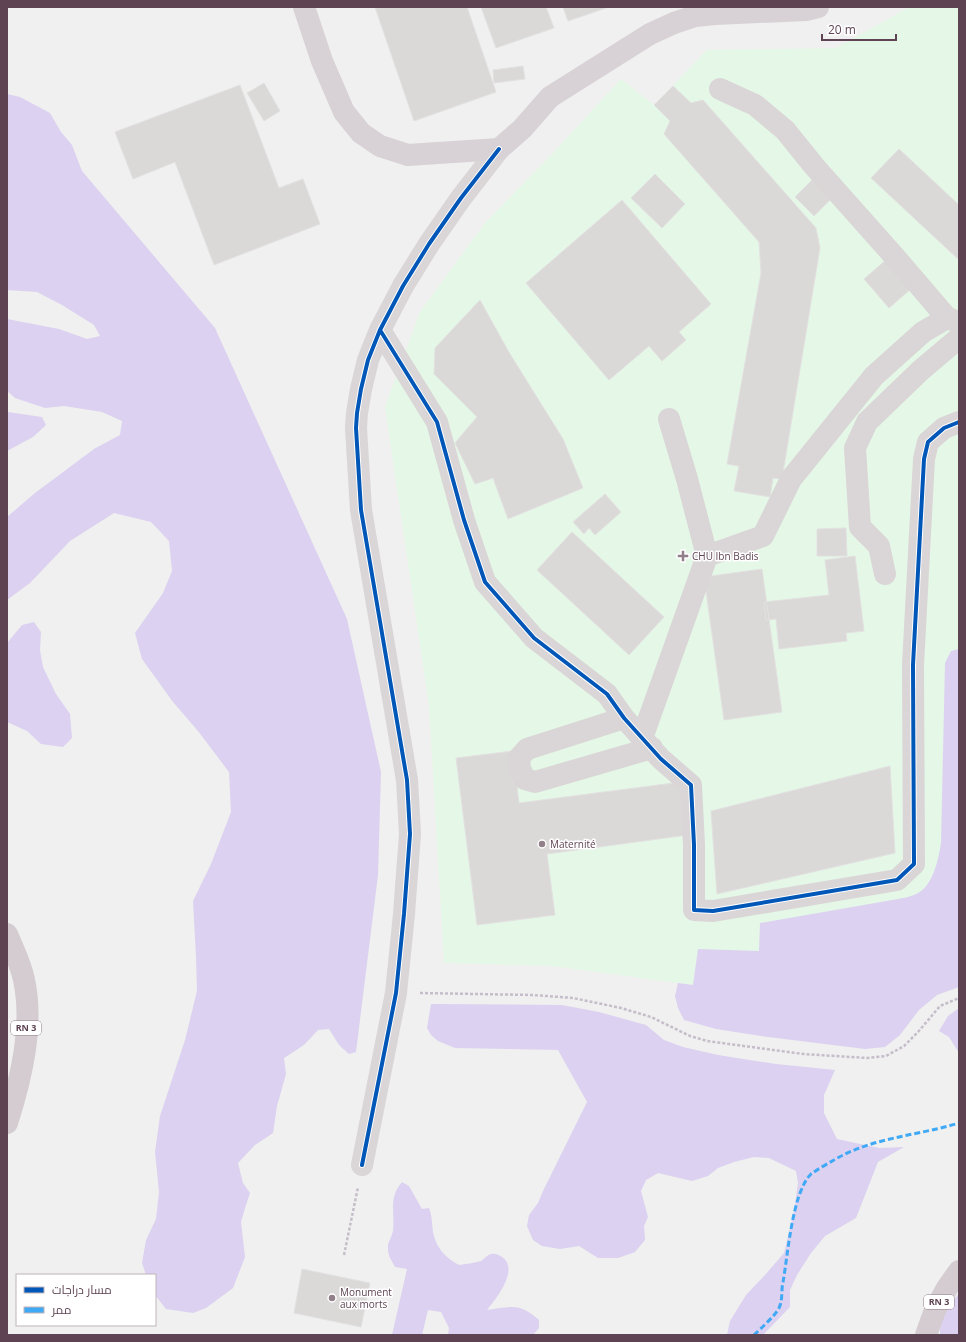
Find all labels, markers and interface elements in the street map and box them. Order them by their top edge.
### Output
scale bar [822,16,896,42]
text: 20 m [828,21,856,38]
place label: CHU Ibn Badis [692,549,759,563]
marker: CHU Ibn Badis [677,550,689,562]
place label: Maternité [550,837,596,851]
marker: Maternité [537,839,547,849]
road number: RN 3 [11,1021,41,1035]
legend [16,1274,156,1326]
text: مسار دراجات [52,1281,112,1298]
place label: Monument aux morts [340,1285,392,1311]
marker: Monument aux morts [327,1293,337,1303]
road number: RN 3 [924,1295,954,1309]
text: ممر [51,1301,71,1318]

